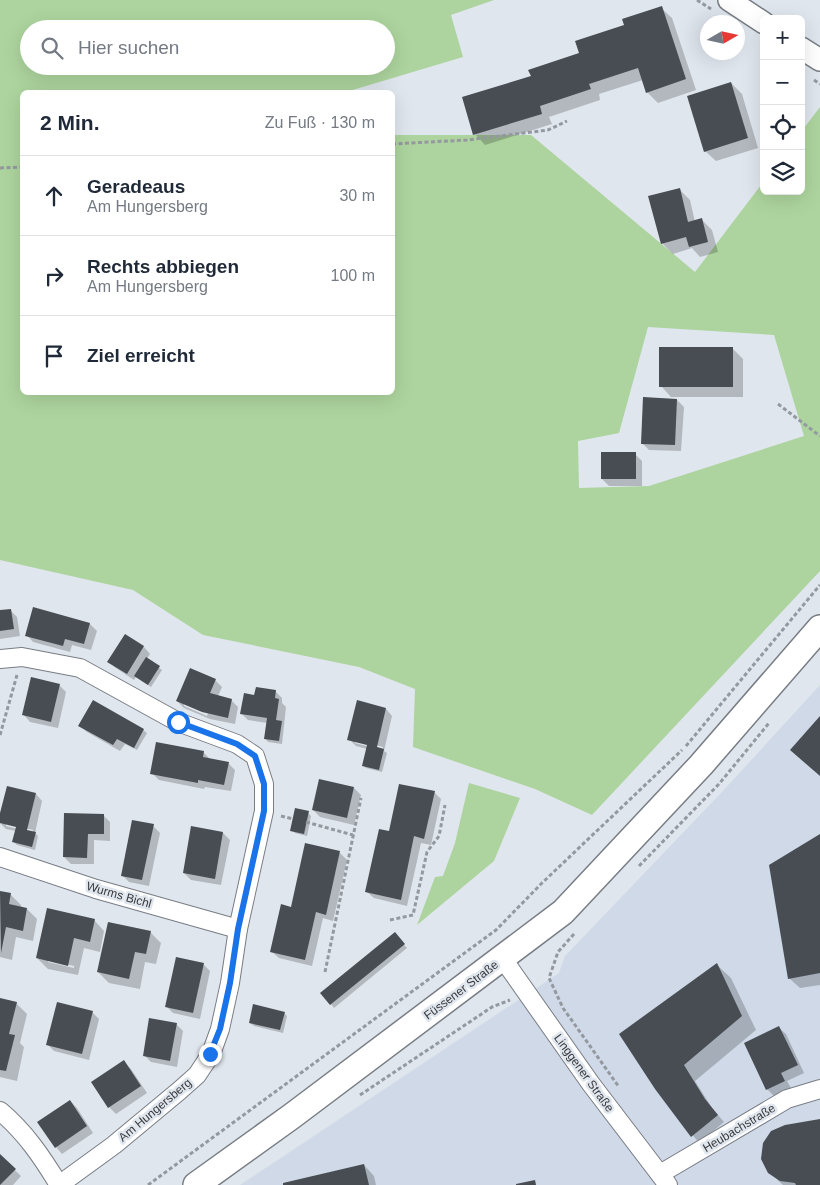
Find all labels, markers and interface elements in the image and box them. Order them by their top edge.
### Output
north arrow [700,15,745,60]
map controls [760,15,805,195]
button: + [760,15,805,60]
search box [20,20,395,75]
icon: search [38,34,66,62]
text: Hier suchen [78,37,179,58]
button: − [760,60,805,105]
button: locate [760,105,805,150]
text: 2 Min. [40,111,100,134]
text: Zu Fuß · 130 m [265,114,375,131]
button: layers [760,150,805,195]
text: Geradeaus [87,176,185,197]
icon: ahead [40,182,68,210]
text: 30 m [339,187,375,204]
text: Am Hungersberg [87,198,208,215]
text: Rechts abbiegen [87,256,239,277]
icon: right [40,262,68,290]
text: 100 m [331,267,375,284]
text: Am Hungersberg [87,278,208,295]
icon: arrive [40,342,68,370]
text: Ziel erreicht [87,345,195,366]
route start [167,711,190,734]
street label: Wurms Bichl [85,879,153,911]
street label: Füssener Straße [421,957,501,1022]
street label: Linggener Straße [551,1031,617,1115]
route end [199,1043,222,1066]
street label: Am Hungersberg [116,1075,194,1145]
street label: Heubachstraße [700,1101,778,1155]

